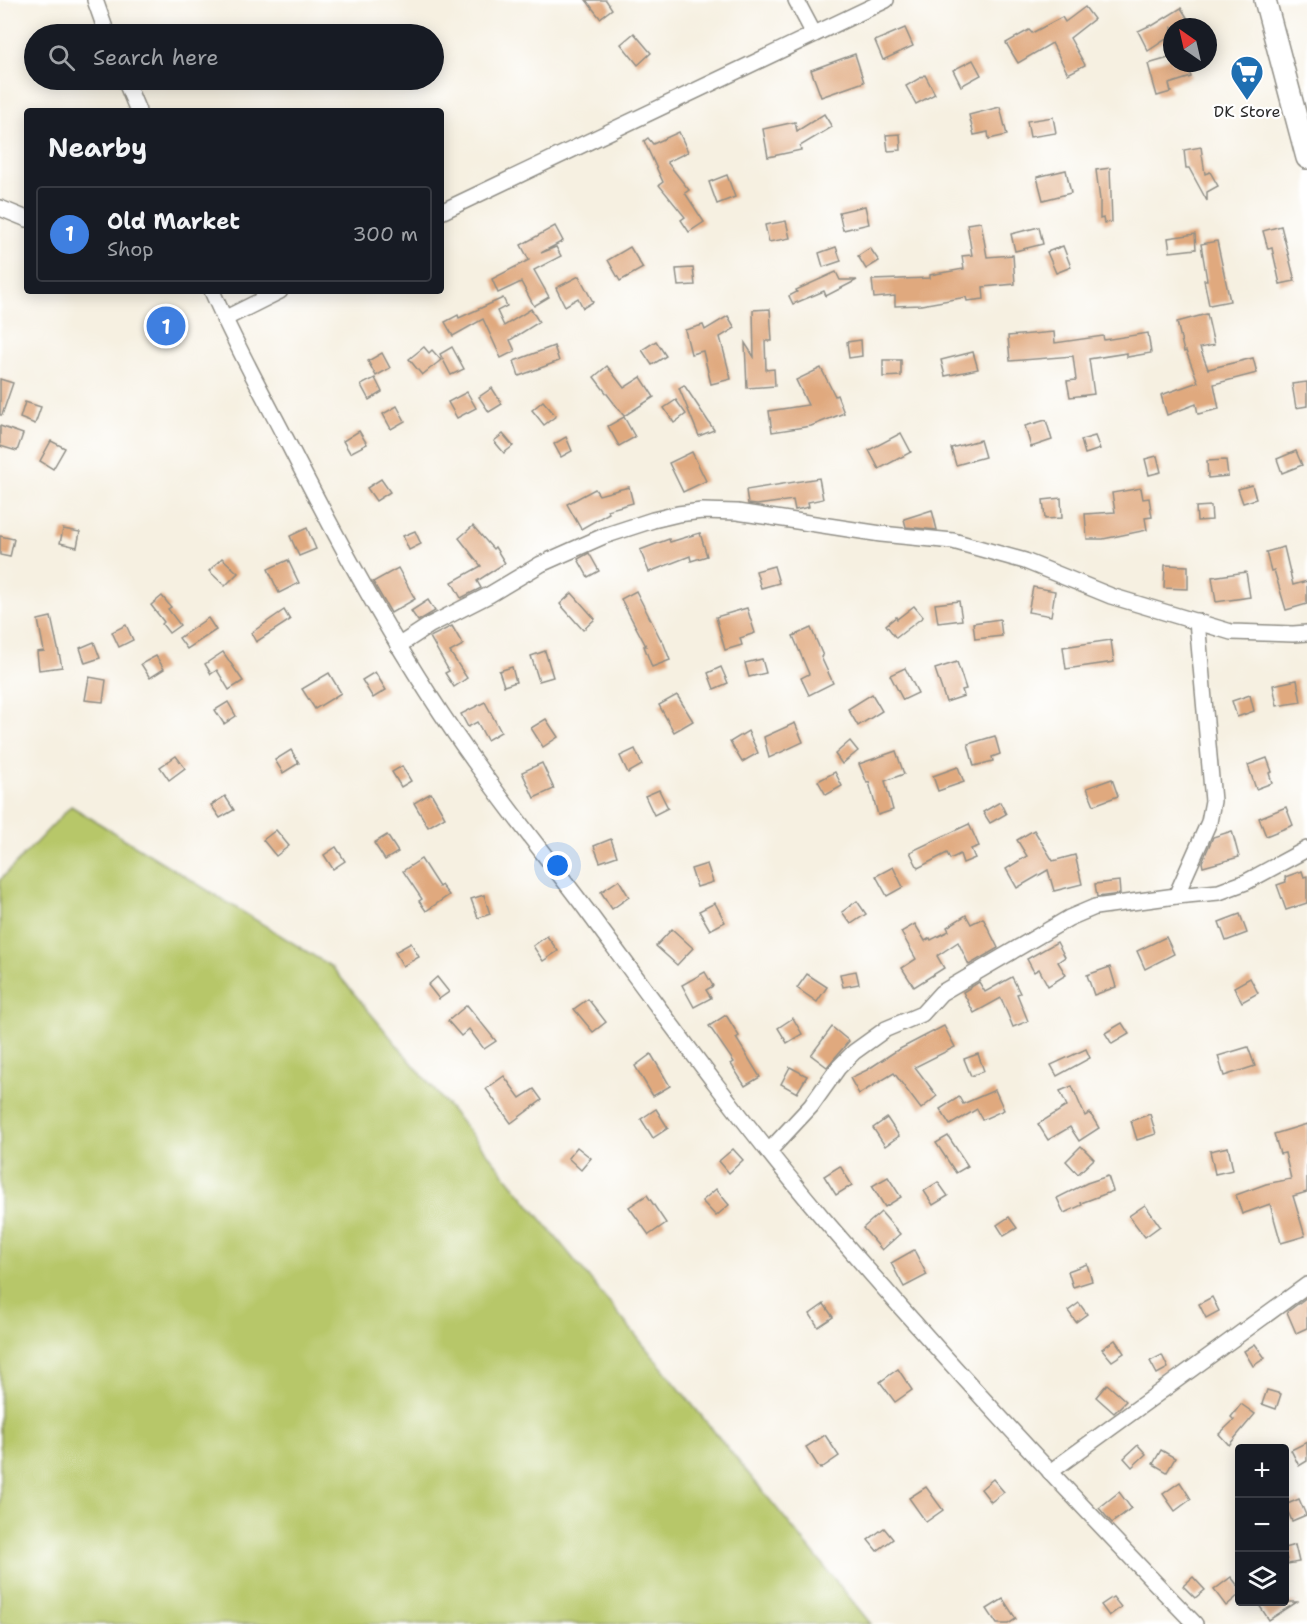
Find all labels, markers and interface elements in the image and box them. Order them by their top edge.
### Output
north arrow [1163,18,1217,72]
search box [24,24,444,90]
icon: search [45,41,78,74]
text: Search here [93,43,219,72]
supermarket icon: DK Store [1229,54,1265,101]
place label: DK Store [1214,101,1280,122]
text: Nearby [48,130,147,165]
text: Old Market [107,207,240,236]
text: 1 [65,221,74,247]
text: 300 m [352,221,418,247]
text: Shop [107,236,154,262]
pin: 1 [146,304,186,348]
your location [543,851,572,880]
map controls [1235,1444,1289,1606]
button: + [1235,1444,1289,1498]
button: − [1235,1498,1289,1552]
button: layers [1235,1552,1289,1606]

